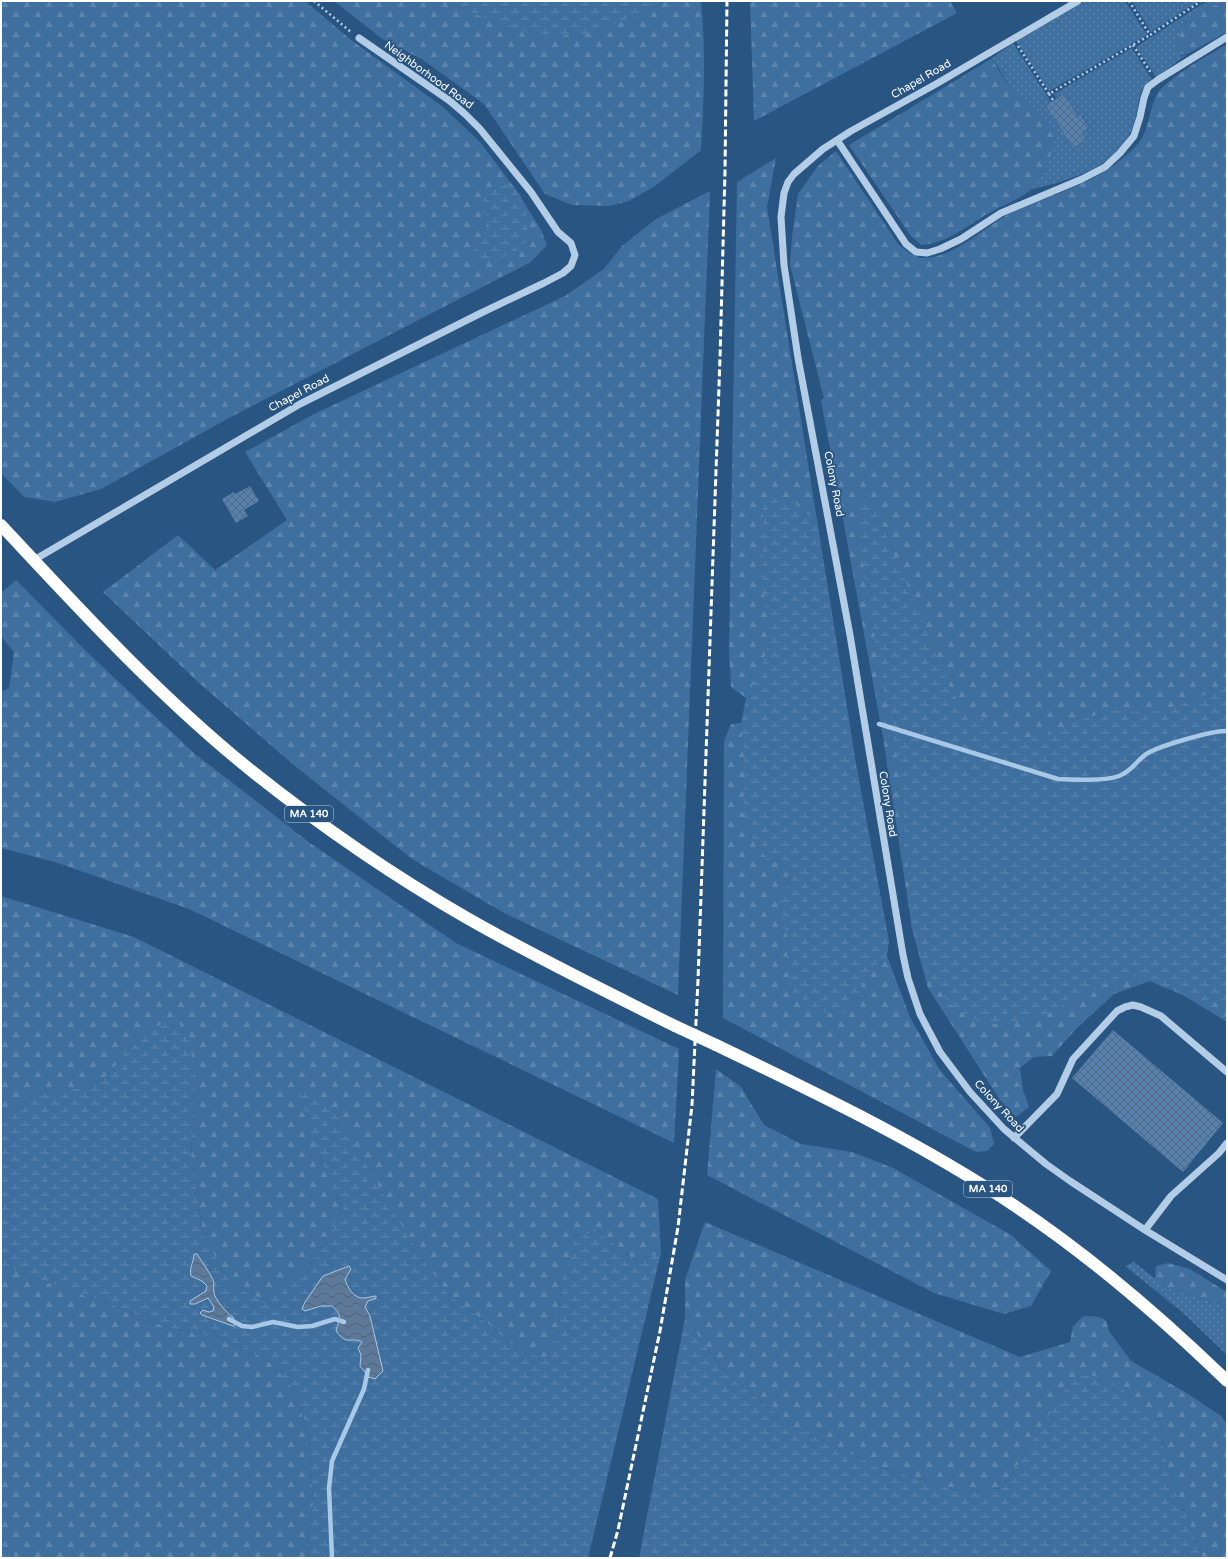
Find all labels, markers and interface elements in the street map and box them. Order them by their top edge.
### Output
street label: Neighborhood Road [382,38,476,112]
street label: Chapel Road [889,57,953,101]
street label: Chapel Road [266,372,332,414]
street label: Colony Road [821,450,847,518]
street label: Colony Road [876,770,900,838]
road number: MA 140 [285,806,333,822]
street label: Colony Road [972,1077,1027,1135]
road number: MA 140 [964,1181,1012,1197]

